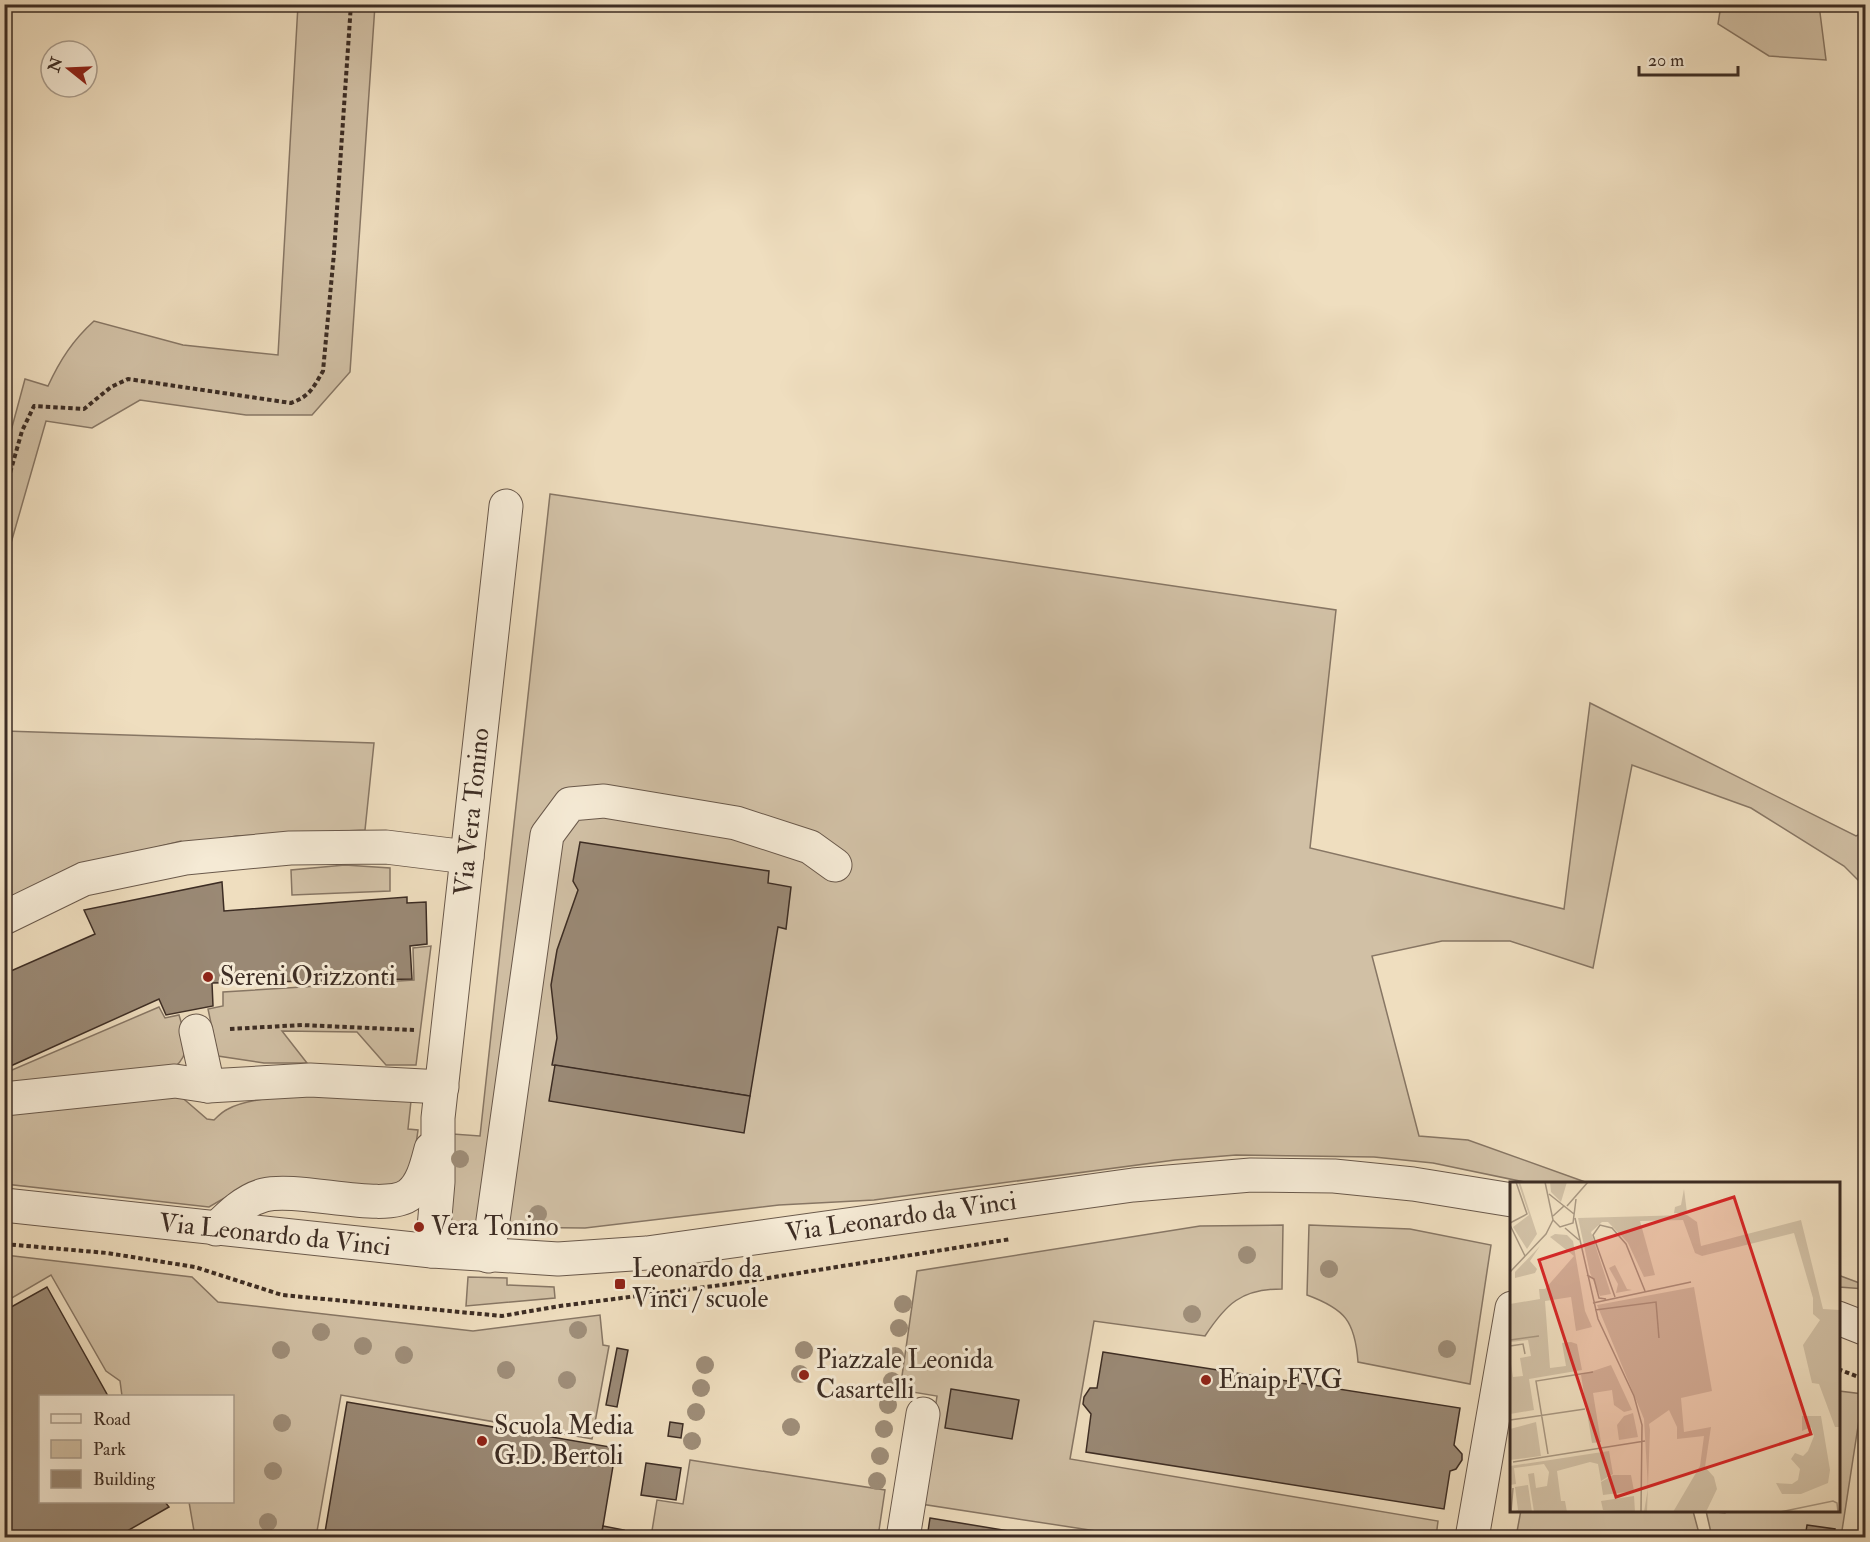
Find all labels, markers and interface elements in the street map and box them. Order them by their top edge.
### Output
north arrow [39,39,99,99]
scale bar [1639,39,1738,77]
text: 20 m [1648,49,1684,72]
text: N [44,54,68,76]
street label: Via Vera Tonino [447,726,497,898]
place label: Sereni Orizzonti [220,961,396,993]
marker: Sereni Orizzonti [201,970,215,984]
inset map [1510,1182,1840,1512]
street label: Via Leonardo da Vinci [783,1185,1019,1249]
street label: Via Leonardo da Vinci [158,1207,393,1263]
place label: Vera Tonino [431,1211,559,1243]
marker: Vera Tonino [412,1220,426,1234]
place label: Leonardo da Vinci / scuole [632,1253,768,1315]
marker: Leonardo da Vinci / scuole [613,1277,627,1291]
place label: Piazzale Leonida Casartelli [816,1344,994,1406]
place label: Enaip FVG [1218,1364,1343,1397]
marker: Piazzale Leonida Casartelli [797,1368,811,1382]
marker: Enaip FVG [1199,1373,1213,1387]
legend [39,1395,234,1503]
text: Road [93,1408,131,1431]
place label: Scuola Media G.D. Bertoli [494,1410,634,1472]
marker: Scuola Media G.D. Bertoli [475,1434,489,1448]
text: Park [93,1438,126,1461]
text: Building [93,1468,156,1491]

